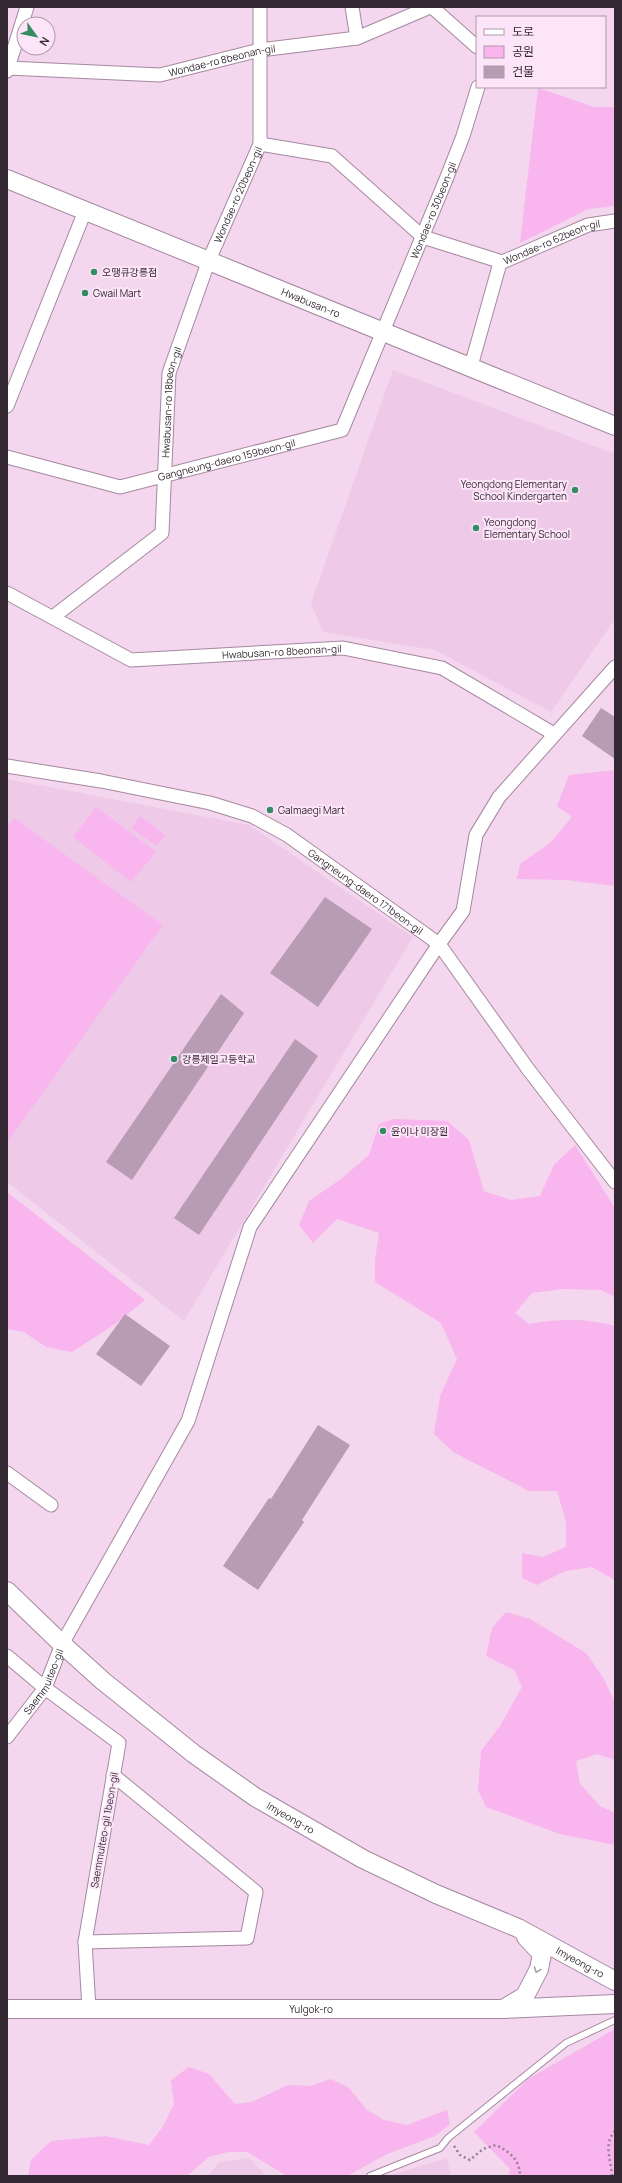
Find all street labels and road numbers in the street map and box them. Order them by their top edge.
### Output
street label: Wondae-ro 8beonan-gil [167,41,276,80]
street label: Wondae-ro 20beon-gil [210,144,265,245]
street label: Wondae-ro 30beon-gil [407,160,459,261]
street label: Wondae-ro 62beon-gil [501,216,601,268]
street label: Hwabusan-ro [279,284,342,321]
street label: Hwabusan-ro 18beon-gil [158,345,185,458]
street label: Gangneung-daero 159beon-gil [156,435,297,484]
street label: Hwabusan-ro 8beonan-gil [222,641,342,662]
street label: Gangneung-daero 171beon-gil [305,845,426,937]
street label: Saemmulteo-gil [20,1647,67,1717]
street label: Saemmulteo-gil 1beon-gil [87,1771,121,1889]
street label: Imyeong-ro [264,1798,317,1837]
street label: Imyeong-ro [554,1943,607,1981]
street label: Yulgok-ro [289,2002,333,2016]

